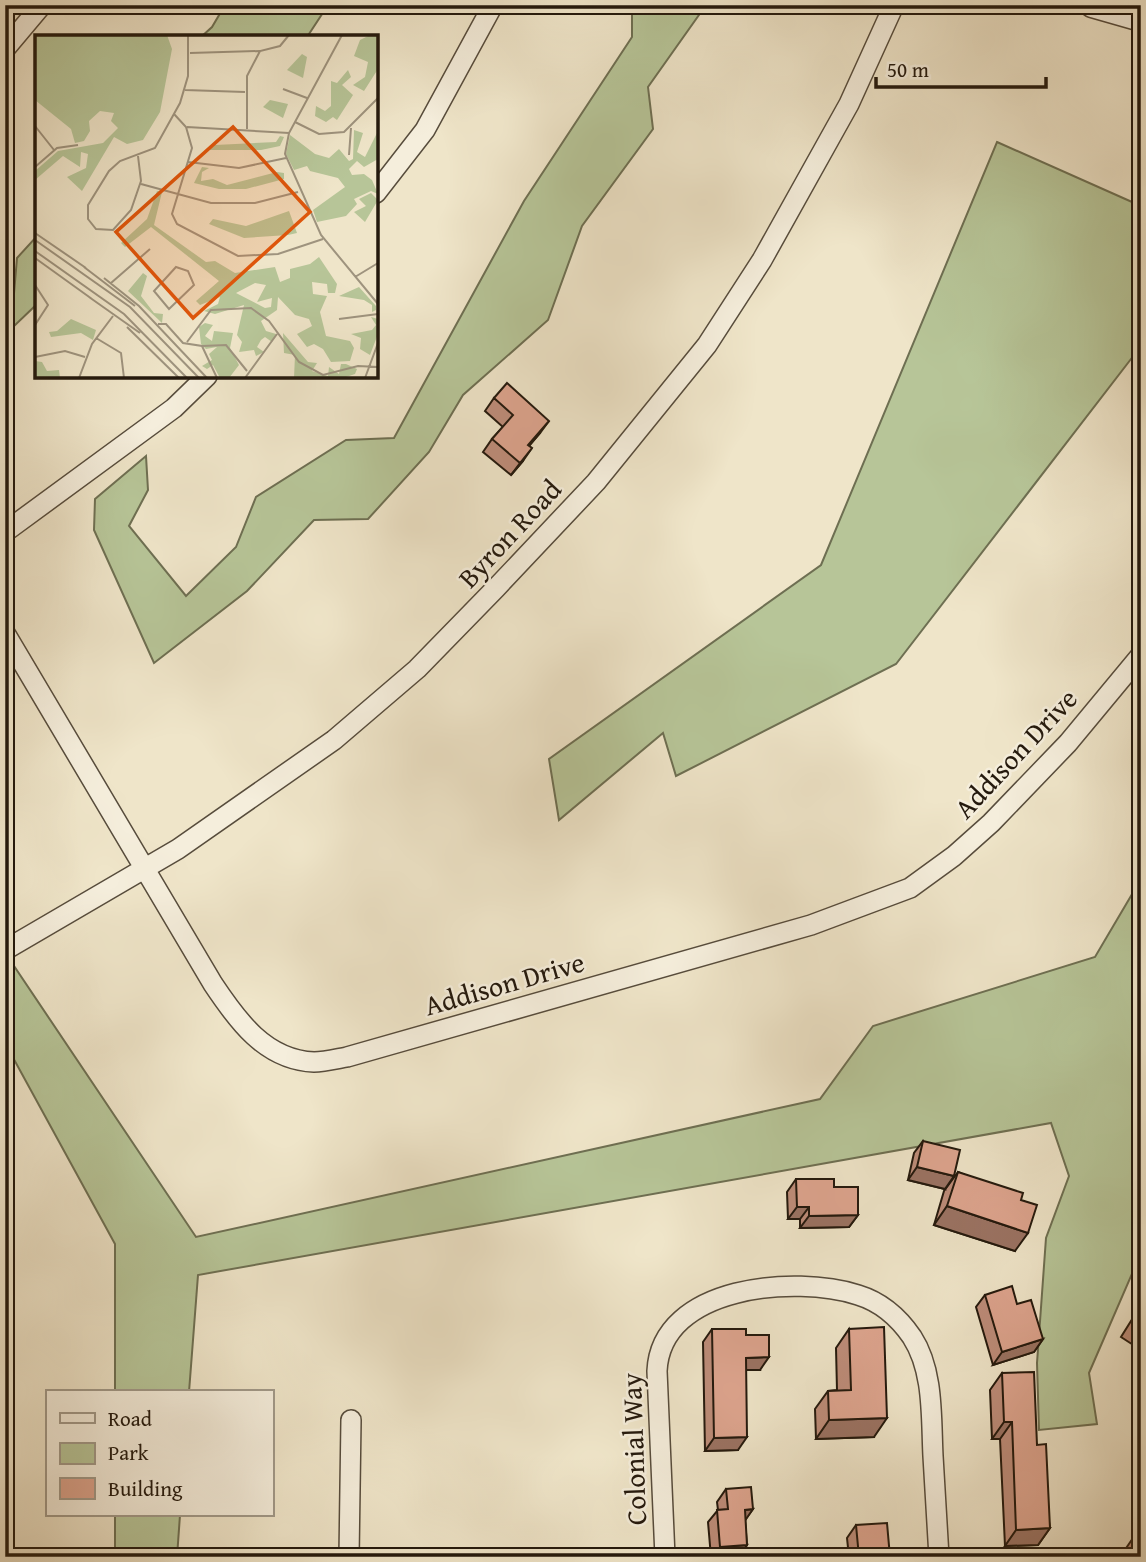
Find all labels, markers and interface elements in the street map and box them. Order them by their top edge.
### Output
inset map [35,35,378,378]
scale bar [876,46,1046,90]
text: 50 m [887,54,929,85]
street label: Byron Road [448,469,570,597]
street label: Addison Drive [944,679,1086,827]
street label: Addison Drive [419,941,589,1025]
street label: Colonial Way [610,1372,656,1526]
legend [46,1390,273,1516]
text: Road [108,1403,153,1434]
text: Park [108,1437,149,1468]
text: Building [108,1473,183,1504]

